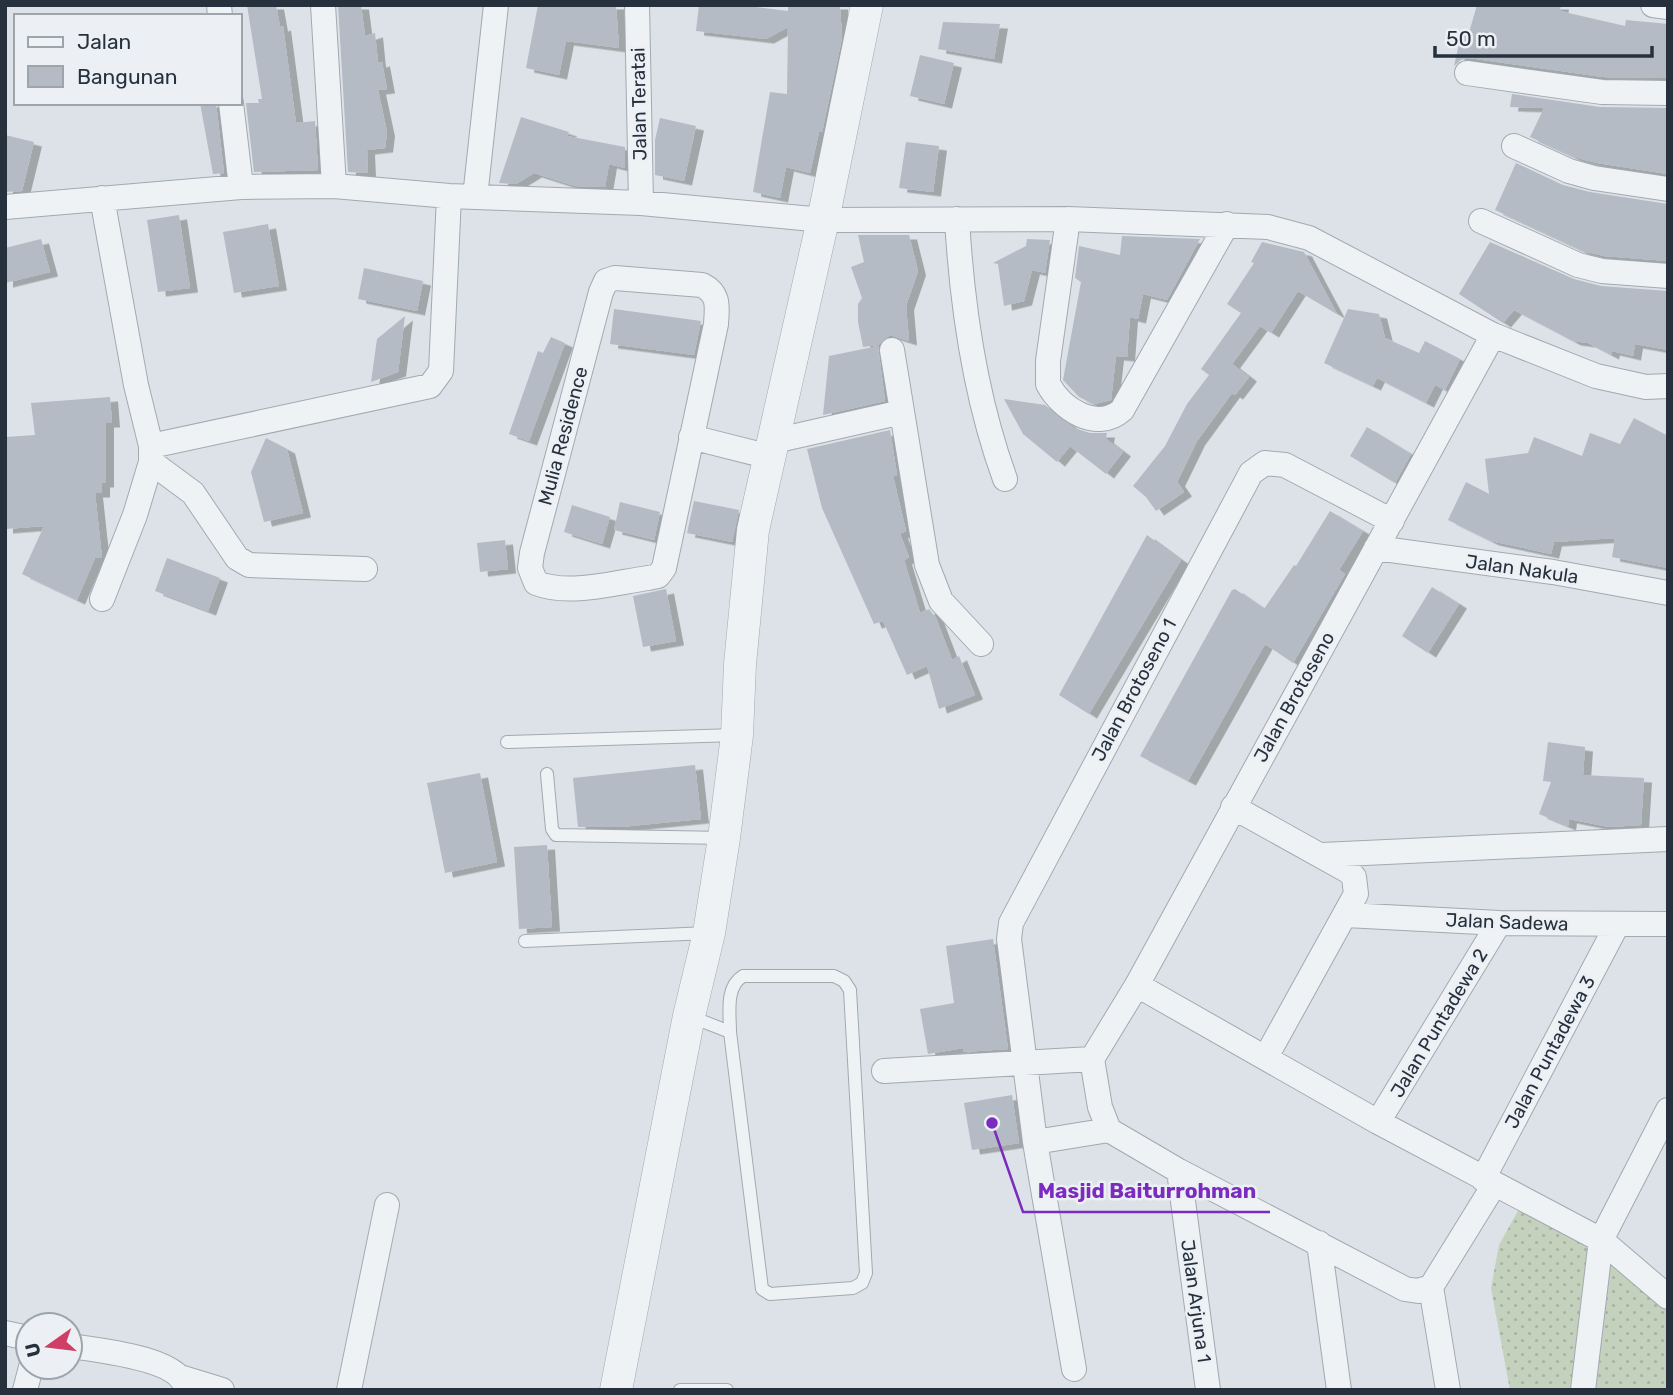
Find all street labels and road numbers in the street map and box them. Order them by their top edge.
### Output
street label: Jalan Teratai [627,47,651,161]
street label: Mulia Residence [533,364,593,508]
street label: Jalan Nakula [1464,550,1580,588]
street label: Jalan Brotoseno 1 [1087,615,1181,765]
street label: Jalan Brotoseno [1249,628,1339,766]
street label: Jalan Sadewa [1445,908,1569,936]
street label: Jalan Puntadewa 2 [1385,944,1493,1102]
street label: Jalan Puntadewa 3 [1500,972,1600,1132]
street label: Jalan Arjuna 1 [1176,1238,1216,1364]

